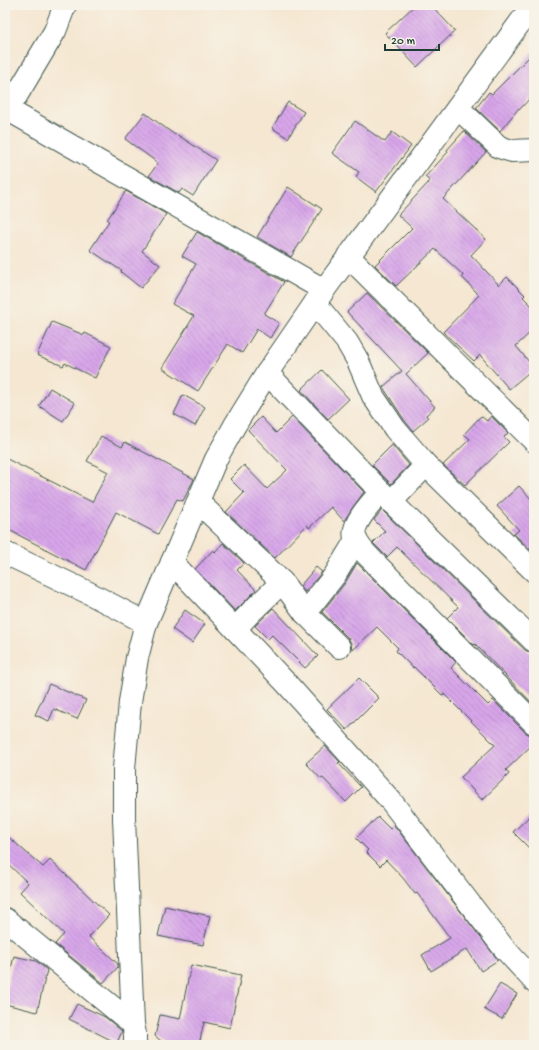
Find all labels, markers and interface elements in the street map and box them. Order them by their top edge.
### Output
scale bar [385,26,439,52]
text: 20 m [391,35,416,49]

